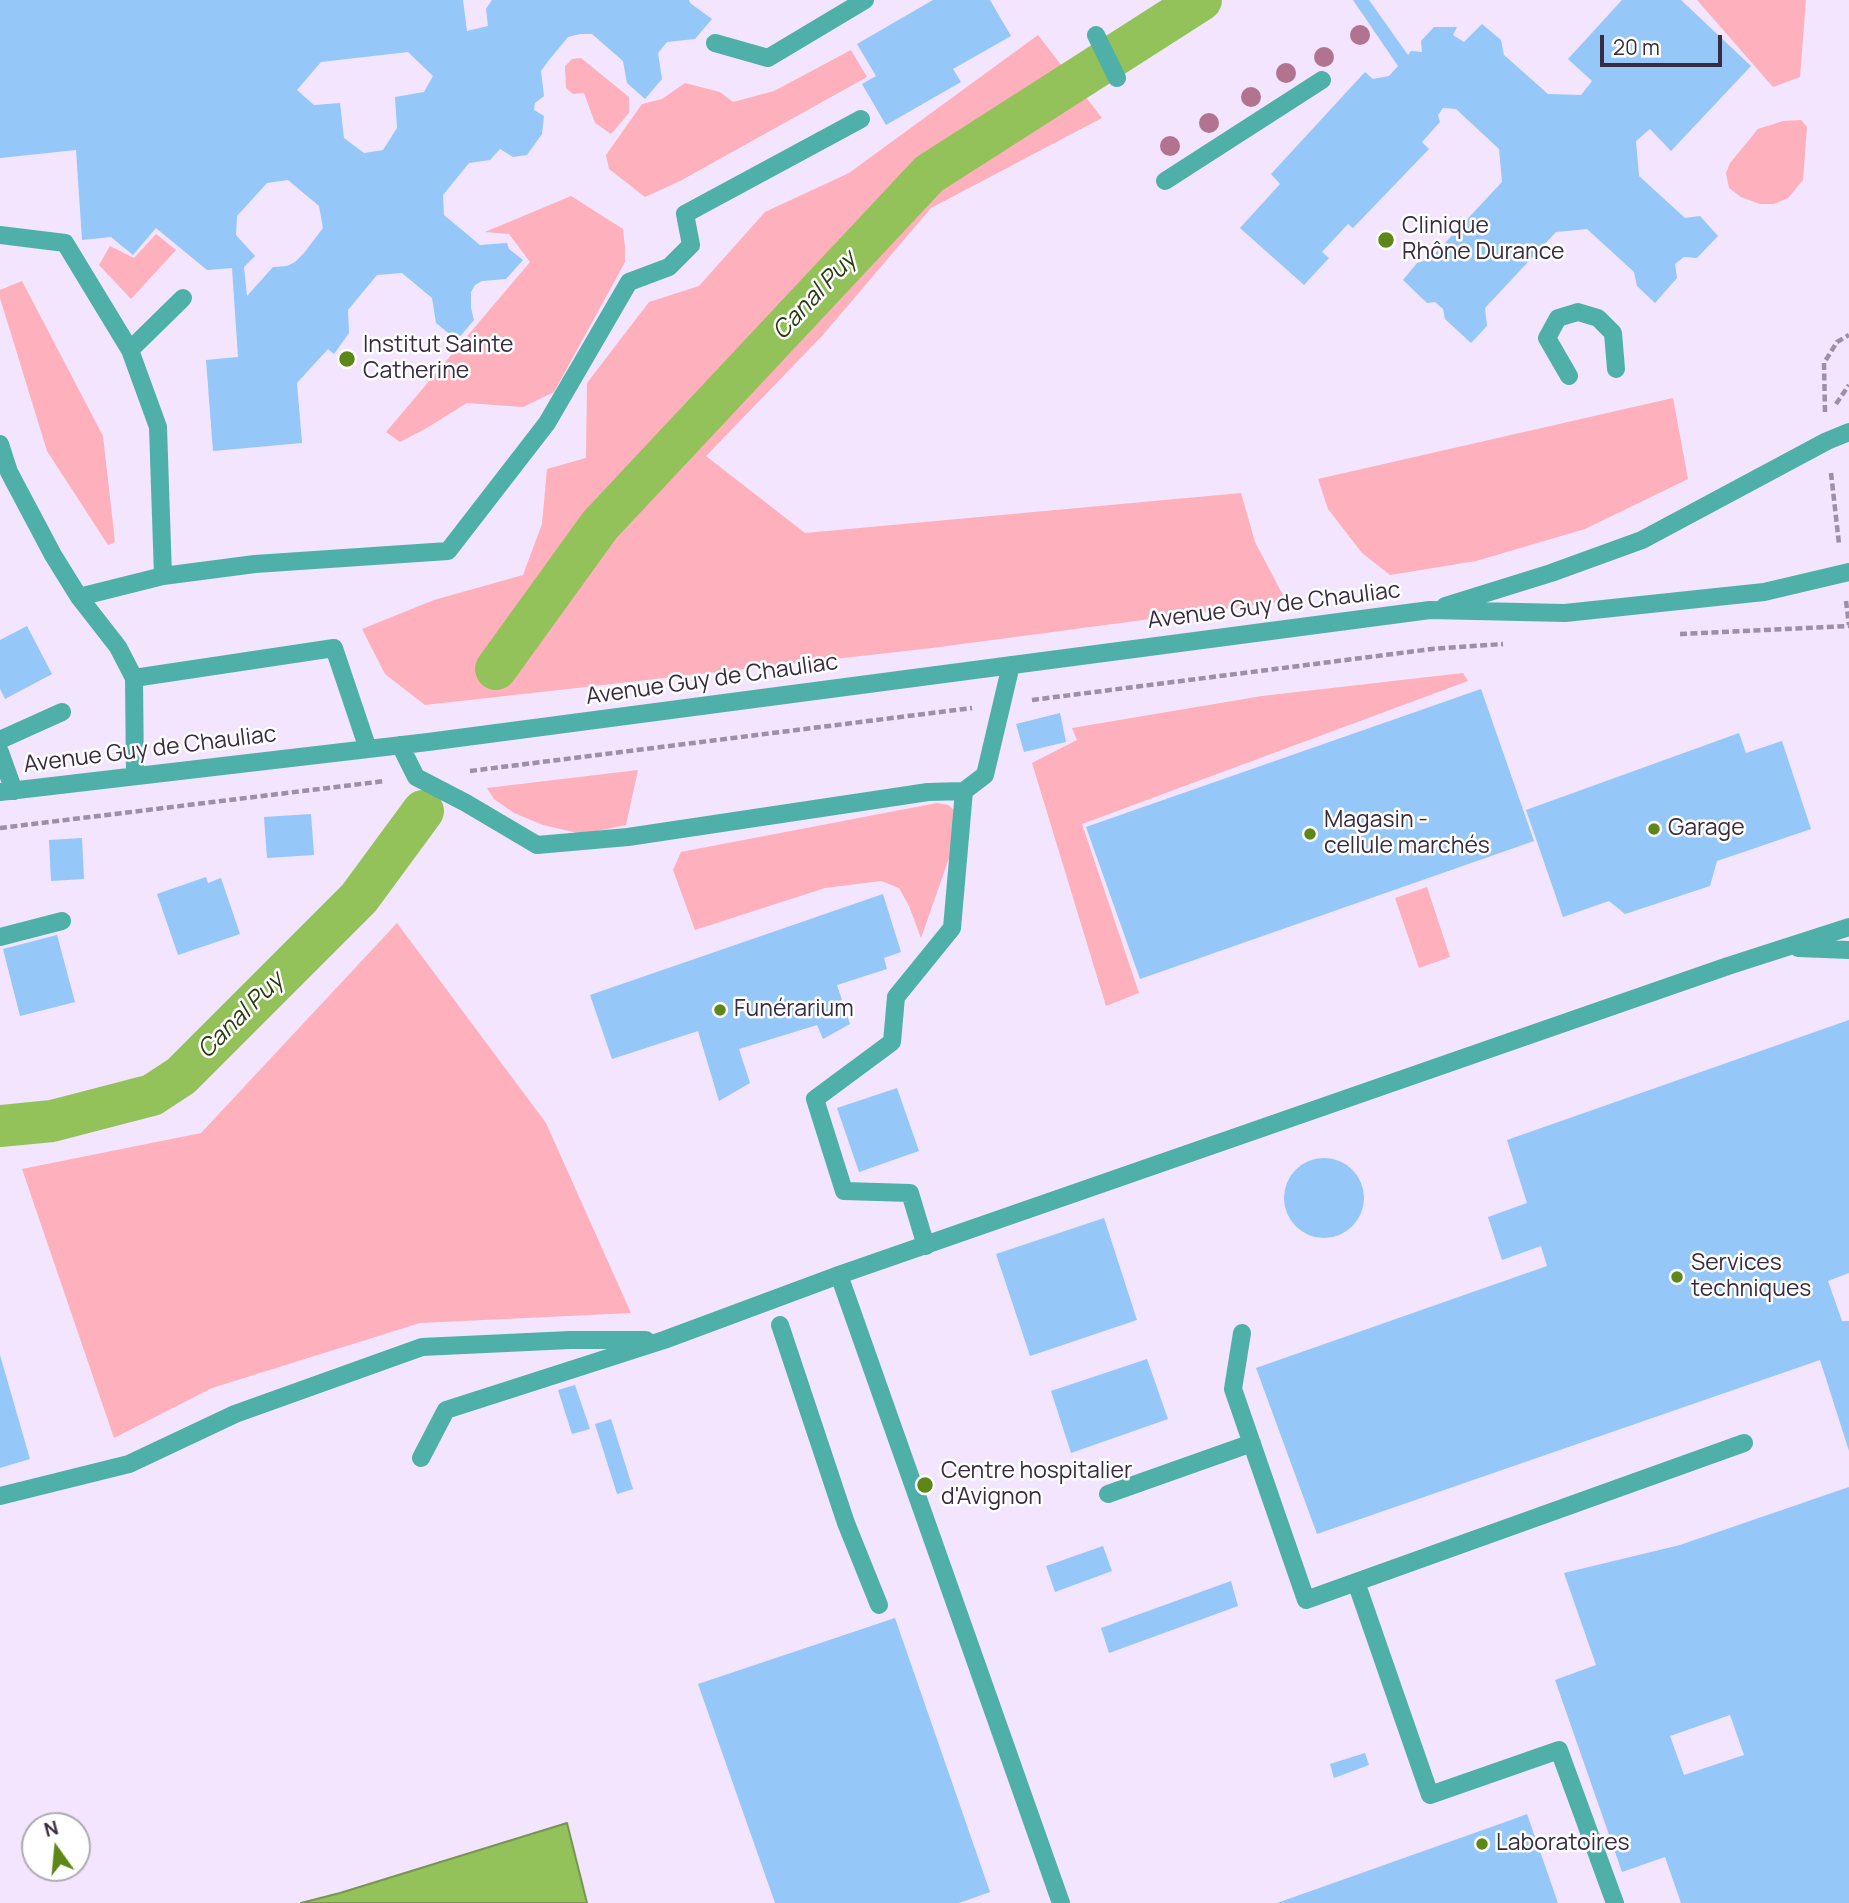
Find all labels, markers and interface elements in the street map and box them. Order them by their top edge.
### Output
scale bar [1604,21,1727,65]
text: 20 m [1613,33,1660,61]
place label: Clinique Rhône Durance [1402,213,1565,267]
marker: Clinique Rhône Durance [1376,230,1396,250]
water label: Canal Puy [767,246,863,346]
place label: Institut Sainte Catherine [363,332,514,386]
marker: Institut Sainte Catherine [337,349,357,369]
street label: Avenue Guy de Chauliac [1146,577,1402,635]
street label: Avenue Guy de Chauliac [584,649,840,711]
street label: Avenue Guy de Chauliac [22,721,278,779]
place label: Magasin - cellule marchés [1324,807,1490,861]
place label: Garage [1668,815,1745,843]
marker: Garage [1646,821,1662,837]
marker: Magasin - cellule marchés [1302,826,1318,842]
water label: Canal Puy [192,967,290,1065]
place label: Funérarium [734,996,854,1024]
marker: Funérarium [712,1002,728,1018]
place label: Services techniques [1691,1250,1811,1304]
marker: Services techniques [1669,1269,1685,1285]
place label: Centre hospitalier d'Avignon [941,1458,1132,1512]
marker: Centre hospitalier d'Avignon [915,1475,935,1495]
north arrow [21,1812,91,1882]
text: N [41,1814,61,1843]
place label: Laboratoires [1496,1830,1630,1858]
marker: Laboratoires [1474,1836,1490,1852]

